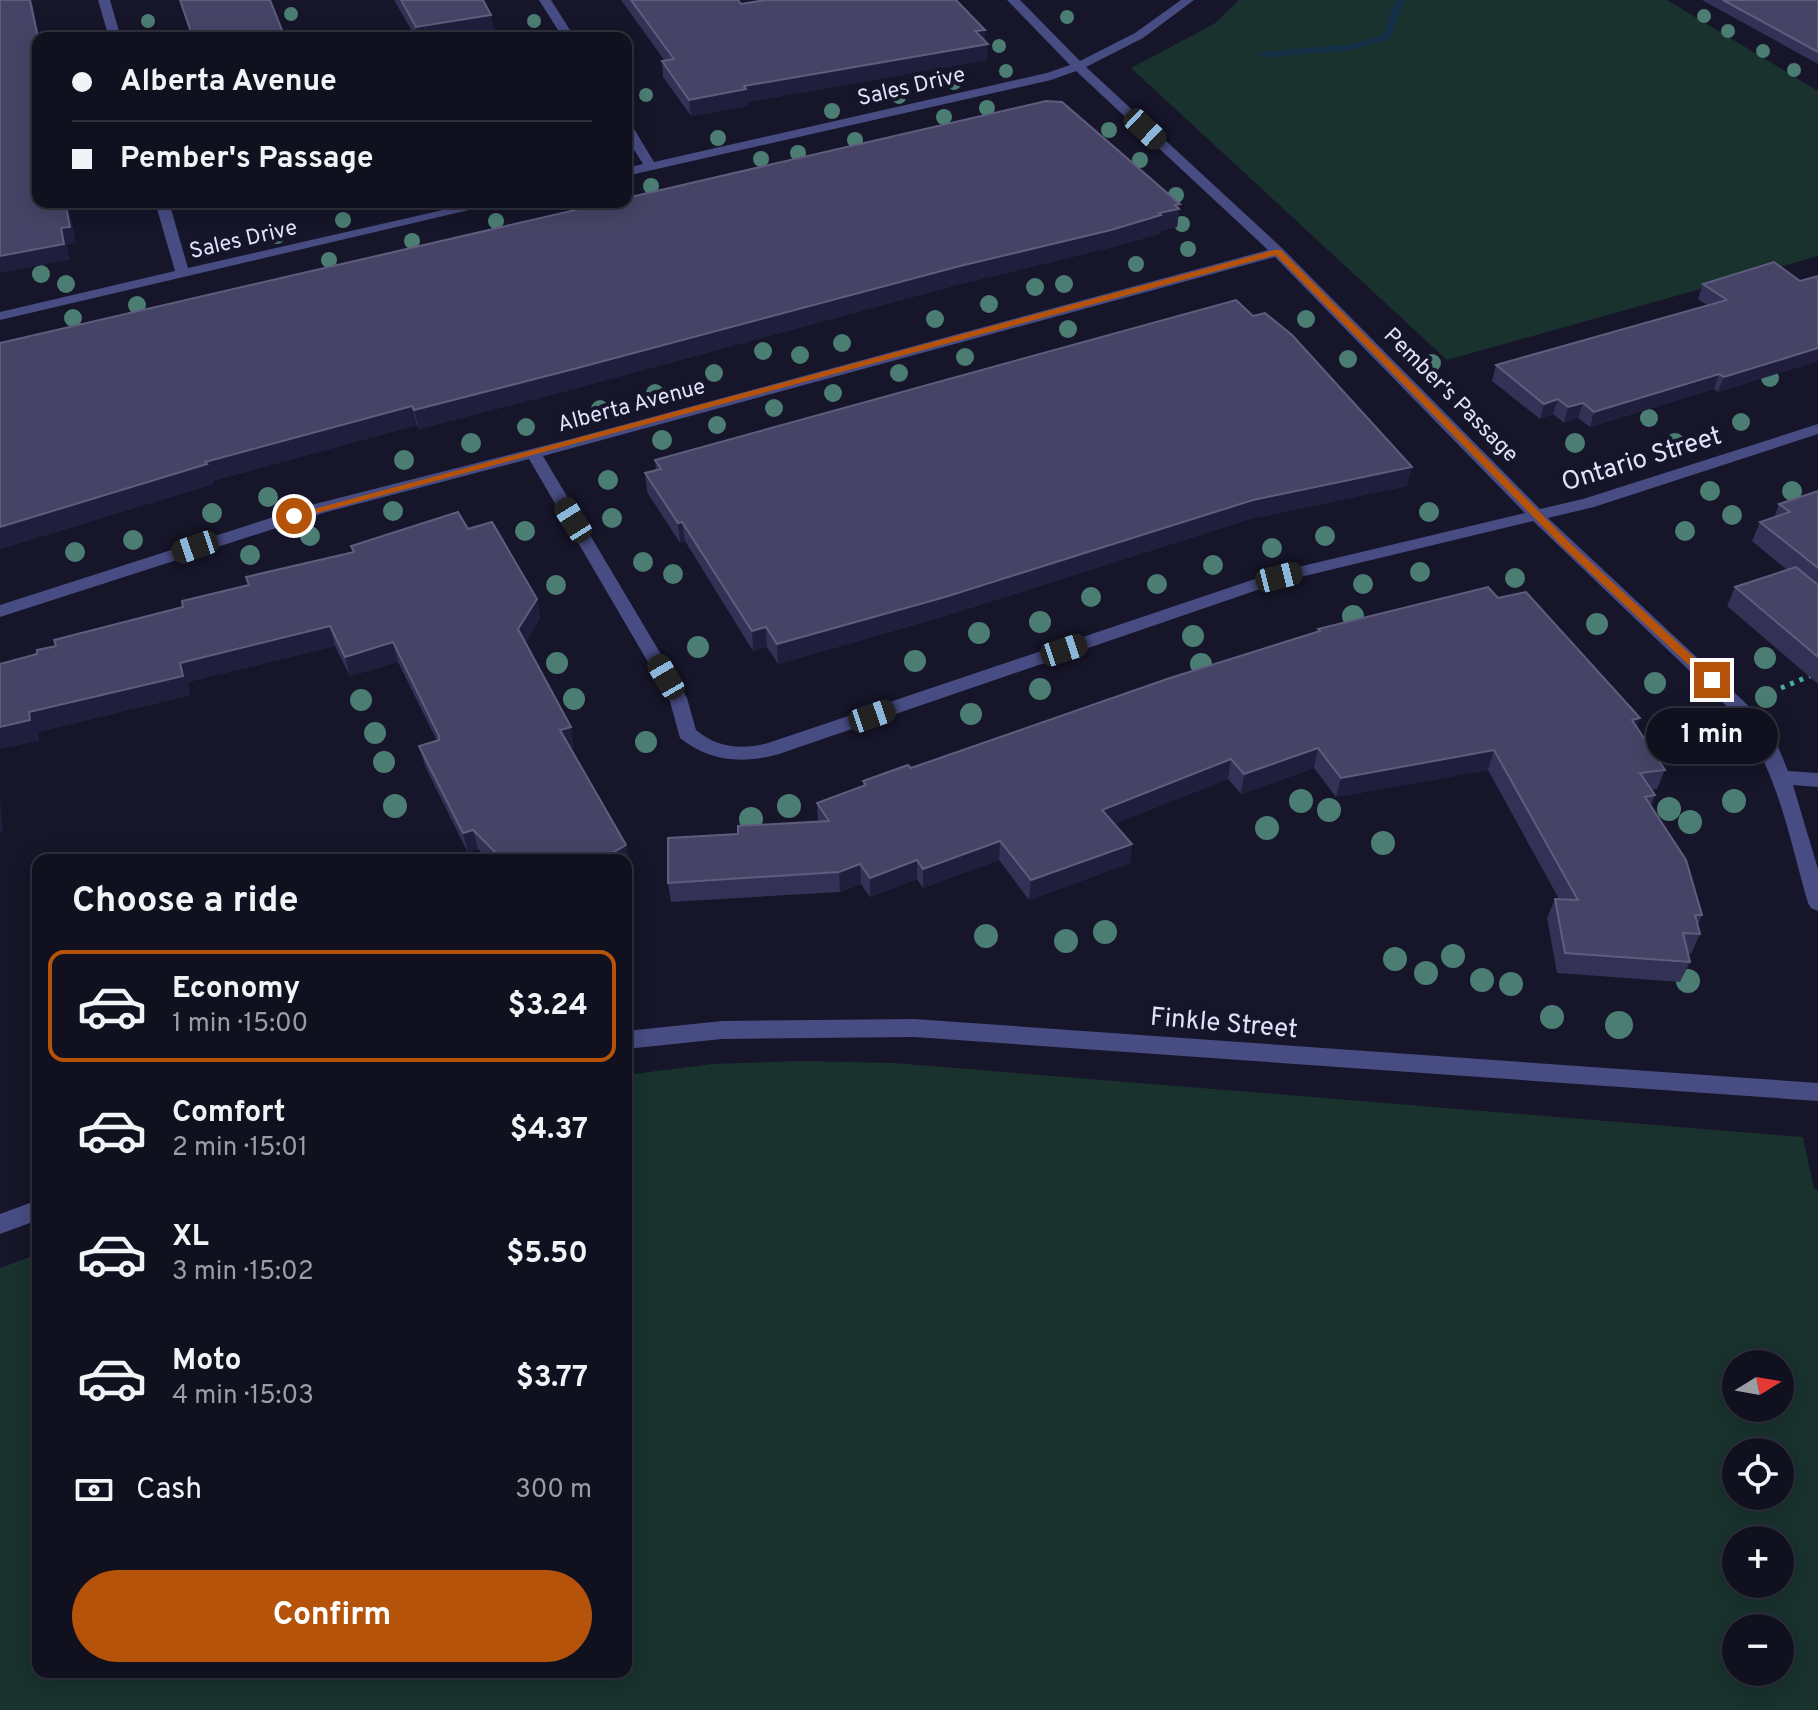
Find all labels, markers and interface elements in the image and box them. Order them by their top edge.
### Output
street label: Sales Drive [855,62,968,113]
text: Alberta Avenue [120,64,337,101]
car [1119,104,1171,154]
text: Pember's Passage [120,141,373,178]
street label: Sales Drive [187,215,300,266]
street label: Pember's Passage [1377,323,1523,469]
street label: Alberta Avenue [555,374,708,439]
street label: Ontario Street [1558,420,1726,500]
car [550,493,596,547]
route start [276,498,312,534]
car [168,528,222,566]
car [1253,560,1305,594]
car [1037,631,1091,669]
car [644,650,688,704]
route end [1694,662,1730,698]
car [845,697,899,735]
callout: 1 min [1646,708,1778,764]
text: 1 min [1681,719,1743,752]
text: Choose a ride [72,879,298,925]
icon: car [76,970,148,1042]
text: Economy [172,971,300,1008]
text: $3.24 [508,988,588,1025]
street label: Finkle Street [1149,1002,1299,1047]
text: 1 min · 15:00 [172,1008,308,1041]
icon: car [76,1094,148,1166]
text: Comfort [172,1095,285,1132]
text: $4.37 [510,1112,588,1149]
text: 2 min · 15:01 [172,1132,308,1165]
icon: car [76,1218,148,1290]
text: XL [172,1219,209,1256]
text: $5.50 [506,1236,588,1273]
text: 3 min · 15:02 [172,1256,314,1289]
icon: car [76,1342,148,1414]
text: Moto [172,1343,242,1380]
north arrow [1722,1350,1794,1422]
map controls [1722,1350,1794,1686]
text: $3.77 [516,1360,588,1397]
text: 4 min · 15:03 [172,1380,314,1413]
button: locate [1722,1438,1794,1510]
icon: cash [72,1468,116,1512]
text: Cash [136,1472,202,1509]
text: 300 m [515,1474,592,1507]
button: + [1722,1526,1794,1598]
button: Confirm [72,1570,592,1662]
button: − [1722,1614,1794,1686]

